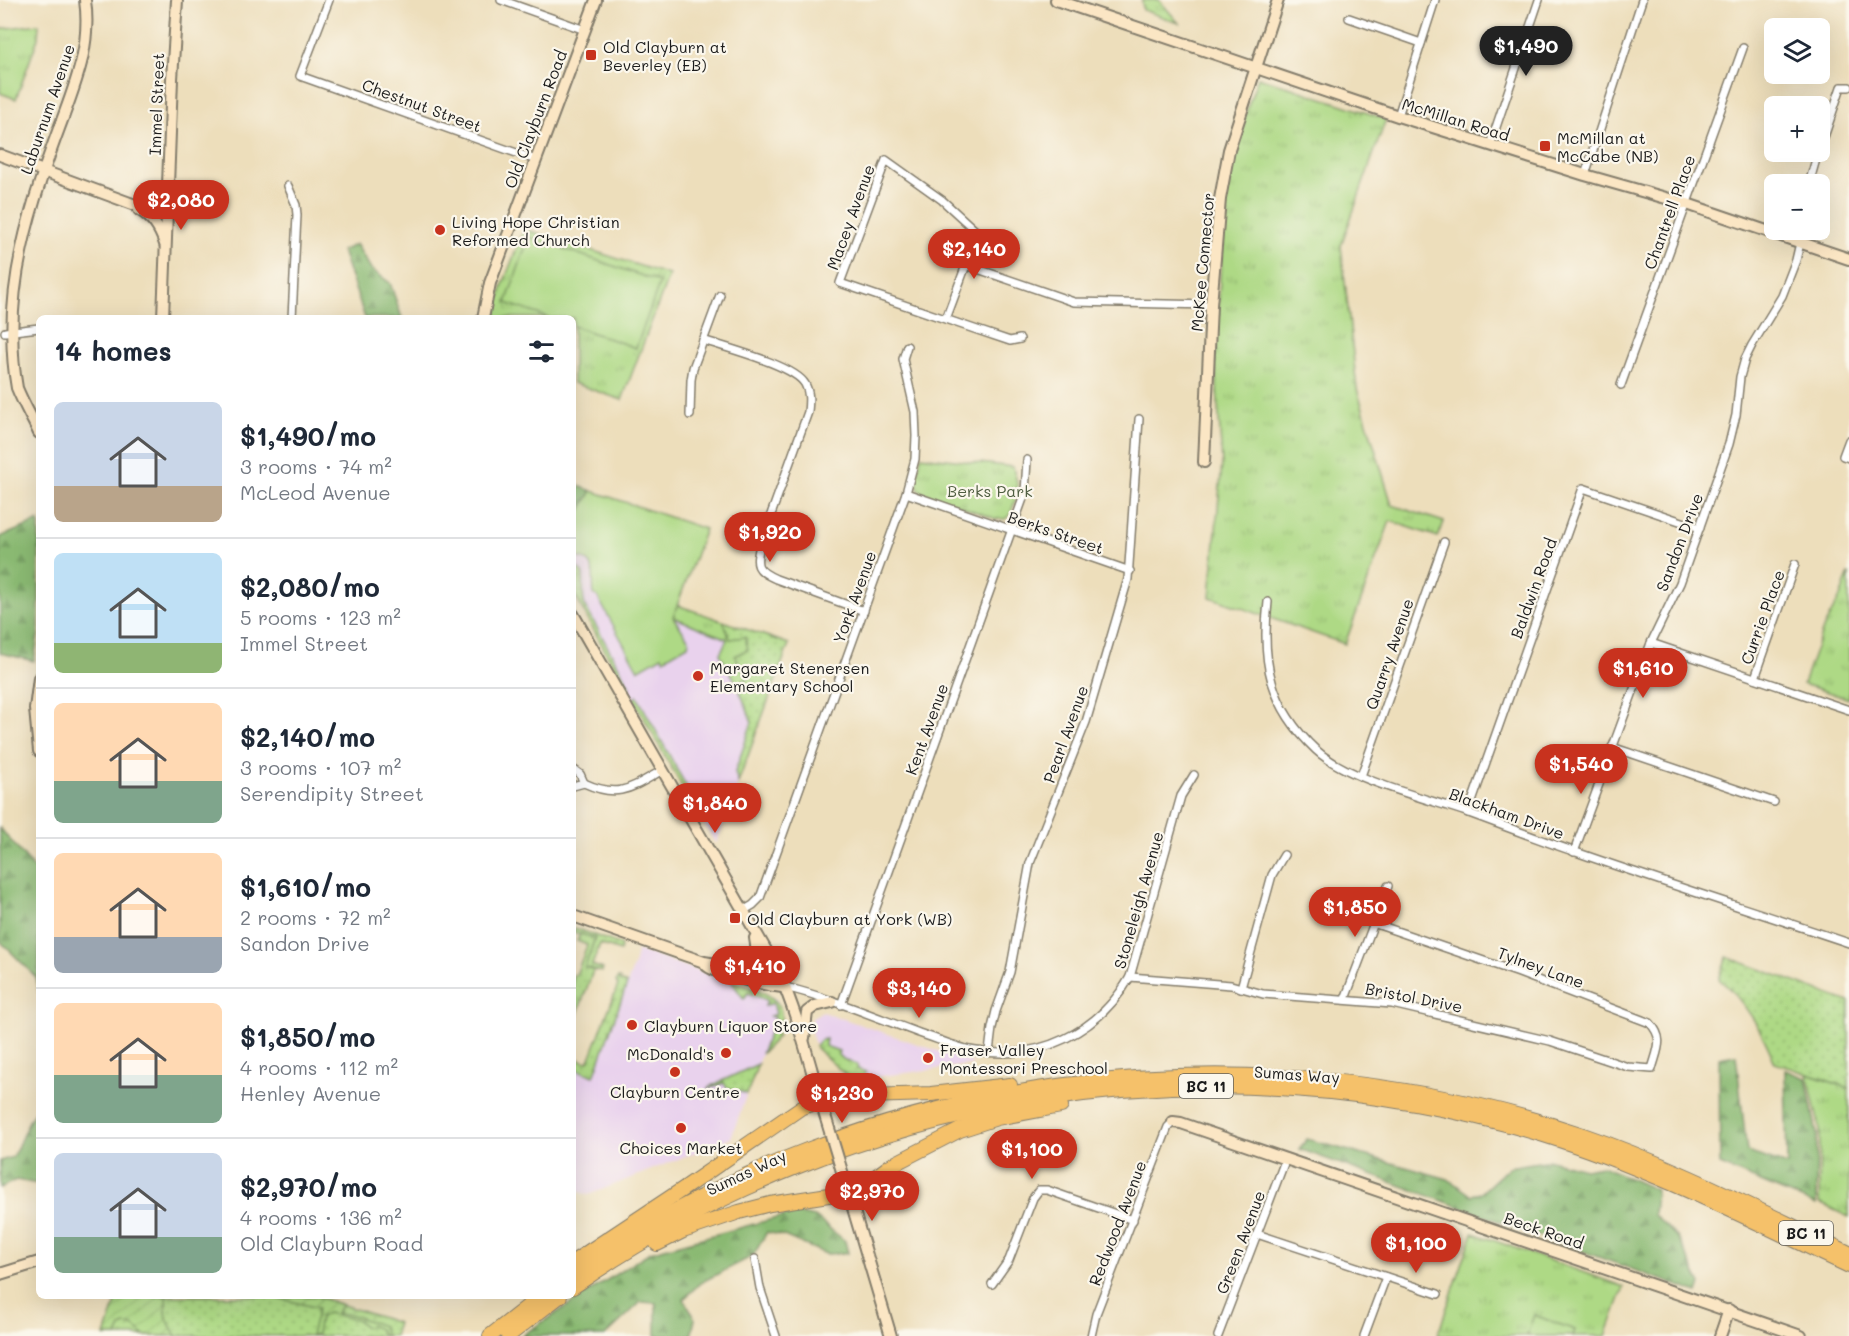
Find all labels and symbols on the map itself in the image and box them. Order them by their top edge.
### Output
pin: $1,490 [1477,26,1575,77]
place label: Old Clayburn at Beverley (EB) [603,36,727,75]
street label: Laburnum Avenue [15,41,79,177]
street label: Old Clayburn Road [499,47,571,191]
marker: Old Clayburn at Beverley (EB) [584,48,598,62]
street label: Immel Street [144,52,168,156]
street label: Chestnut Street [359,74,485,136]
street label: McMillan Road [1400,93,1512,145]
place label: McMillan at McCabe (NB) [1557,127,1658,166]
marker: McMillan at McCabe (NB) [1538,139,1552,153]
street label: Chantrell Place [1639,152,1699,272]
street label: Macey Avenue [821,161,879,273]
pin: $2,080 [132,180,230,231]
street label: McKee Connector [1185,192,1219,332]
place label: Living Hope Christian Reformed Church [452,211,620,250]
marker: Living Hope Christian Reformed Church [433,223,447,237]
pin: $2,140 [925,229,1023,280]
park label: Berks Park [947,480,1033,501]
street label: Sandon Drive [1651,490,1707,594]
street label: Berks Street [1005,506,1107,558]
pin: $1,920 [721,512,819,563]
street label: Baldwin Road [1505,535,1561,641]
street label: York Avenue [828,548,880,646]
street label: Currie Place [1735,567,1789,667]
street label: Quarry Avenue [1360,596,1418,712]
pin: $1,610 [1594,648,1692,699]
place label: Margaret Stenersen Elementary School [710,657,869,696]
marker: Margaret Stenersen Elementary School [691,669,705,683]
street label: Kent Avenue [900,680,952,778]
street label: Pearl Avenue [1038,682,1092,786]
pin: $1,540 [1532,744,1630,795]
street label: Blackham Drive [1447,782,1567,844]
pin: $1,840 [666,783,764,834]
street label: Stoneleigh Avenue [1108,829,1168,971]
pin: $1,850 [1306,887,1404,938]
place label: Old Clayburn at York (WB) [747,908,952,929]
marker: Old Clayburn at York (WB) [728,911,742,925]
street label: Tylney Lane [1495,942,1587,992]
pin: $1,410 [706,946,804,997]
pin: $3,140 [870,968,968,1019]
street label: Bristol Drive [1364,977,1464,1017]
place label: Clayburn Liquor Store [644,1015,817,1036]
marker: Clayburn Liquor Store [625,1018,639,1032]
place label: Fraser Valley Montessori Preschool [940,1039,1108,1078]
place label: McDonald's [627,1043,714,1064]
marker: McDonald's [719,1046,733,1060]
marker: Fraser Valley Montessori Preschool [921,1051,935,1065]
street label: Sumas Way [1253,1061,1341,1087]
marker: Clayburn Centre [668,1065,682,1079]
pin: $1,230 [793,1073,891,1124]
road number: BC 11 [1179,1074,1233,1098]
place label: Clayburn Centre [610,1081,740,1102]
marker: Choices Market [674,1121,688,1135]
pin: $1,100 [983,1129,1081,1180]
place label: Choices Market [619,1137,743,1158]
street label: Sumas Way [703,1144,789,1200]
street label: Redwood Avenue [1083,1157,1151,1289]
pin: $2,970 [823,1171,921,1222]
street label: Green Avenue [1211,1187,1269,1297]
street label: Beck Road [1501,1207,1587,1253]
road number: BC 11 [1779,1221,1833,1245]
pin: $1,100 [1367,1223,1465,1274]

